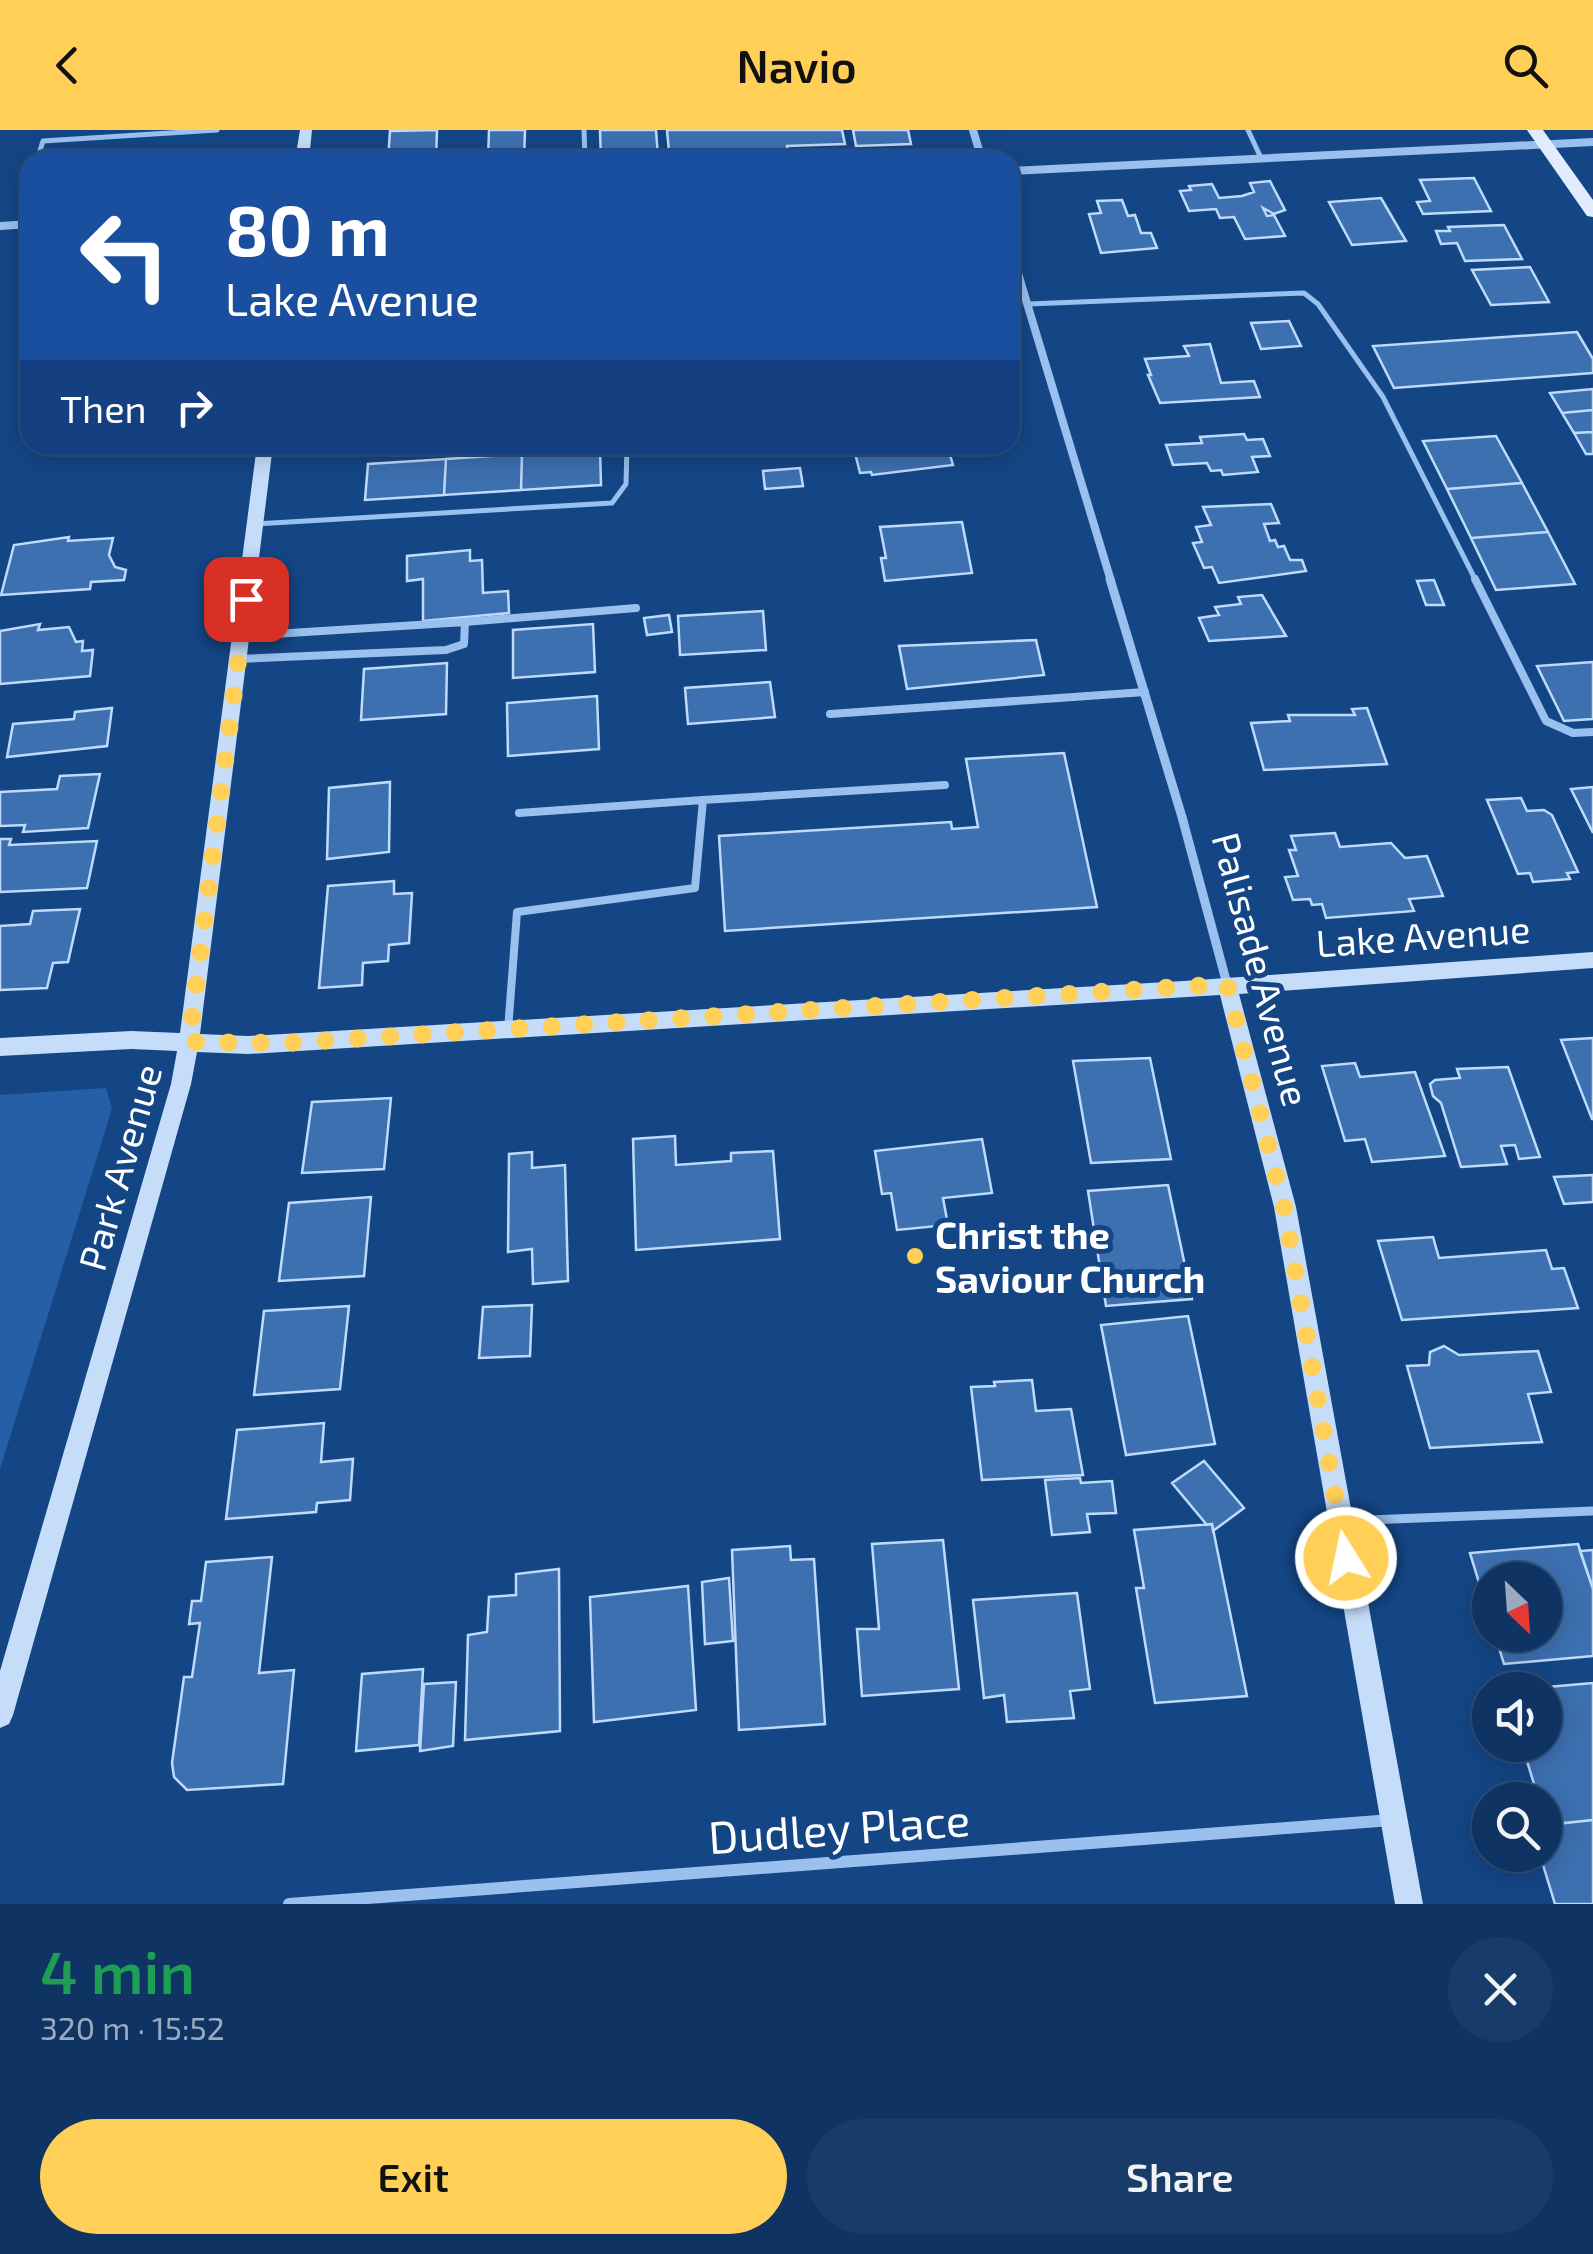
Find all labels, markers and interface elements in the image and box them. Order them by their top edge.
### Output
icon: back [40,38,95,93]
text: Navio [736,38,857,92]
icon: search [1498,38,1553,93]
text: 80 m [225,186,390,270]
icon: left [60,190,190,320]
text: Lake Avenue [225,271,479,325]
icon: right [167,380,222,435]
text: Then [60,385,147,431]
pin [204,557,289,642]
icon: arrive [219,572,274,627]
street label: Palisade Avenue [1203,827,1321,1111]
street label: Lake Avenue [1314,905,1532,965]
street label: Park Avenue [68,1059,170,1275]
place label: Christ the Saviour Church [935,1211,1205,1301]
marker: Christ the Saviour Church [904,1245,926,1267]
position arrow [1294,1506,1398,1610]
north arrow [1472,1562,1562,1652]
map controls [1472,1562,1562,1872]
button: sound [1472,1672,1562,1762]
button: search [1472,1782,1562,1872]
street label: Dudley Place [706,1791,972,1863]
text: 4 min [40,1934,195,2006]
button: close [1448,1937,1553,2042]
text: 320 m · 15:52 [40,2008,225,2046]
button: Exit [40,2119,787,2234]
button: Share [807,2119,1553,2234]

